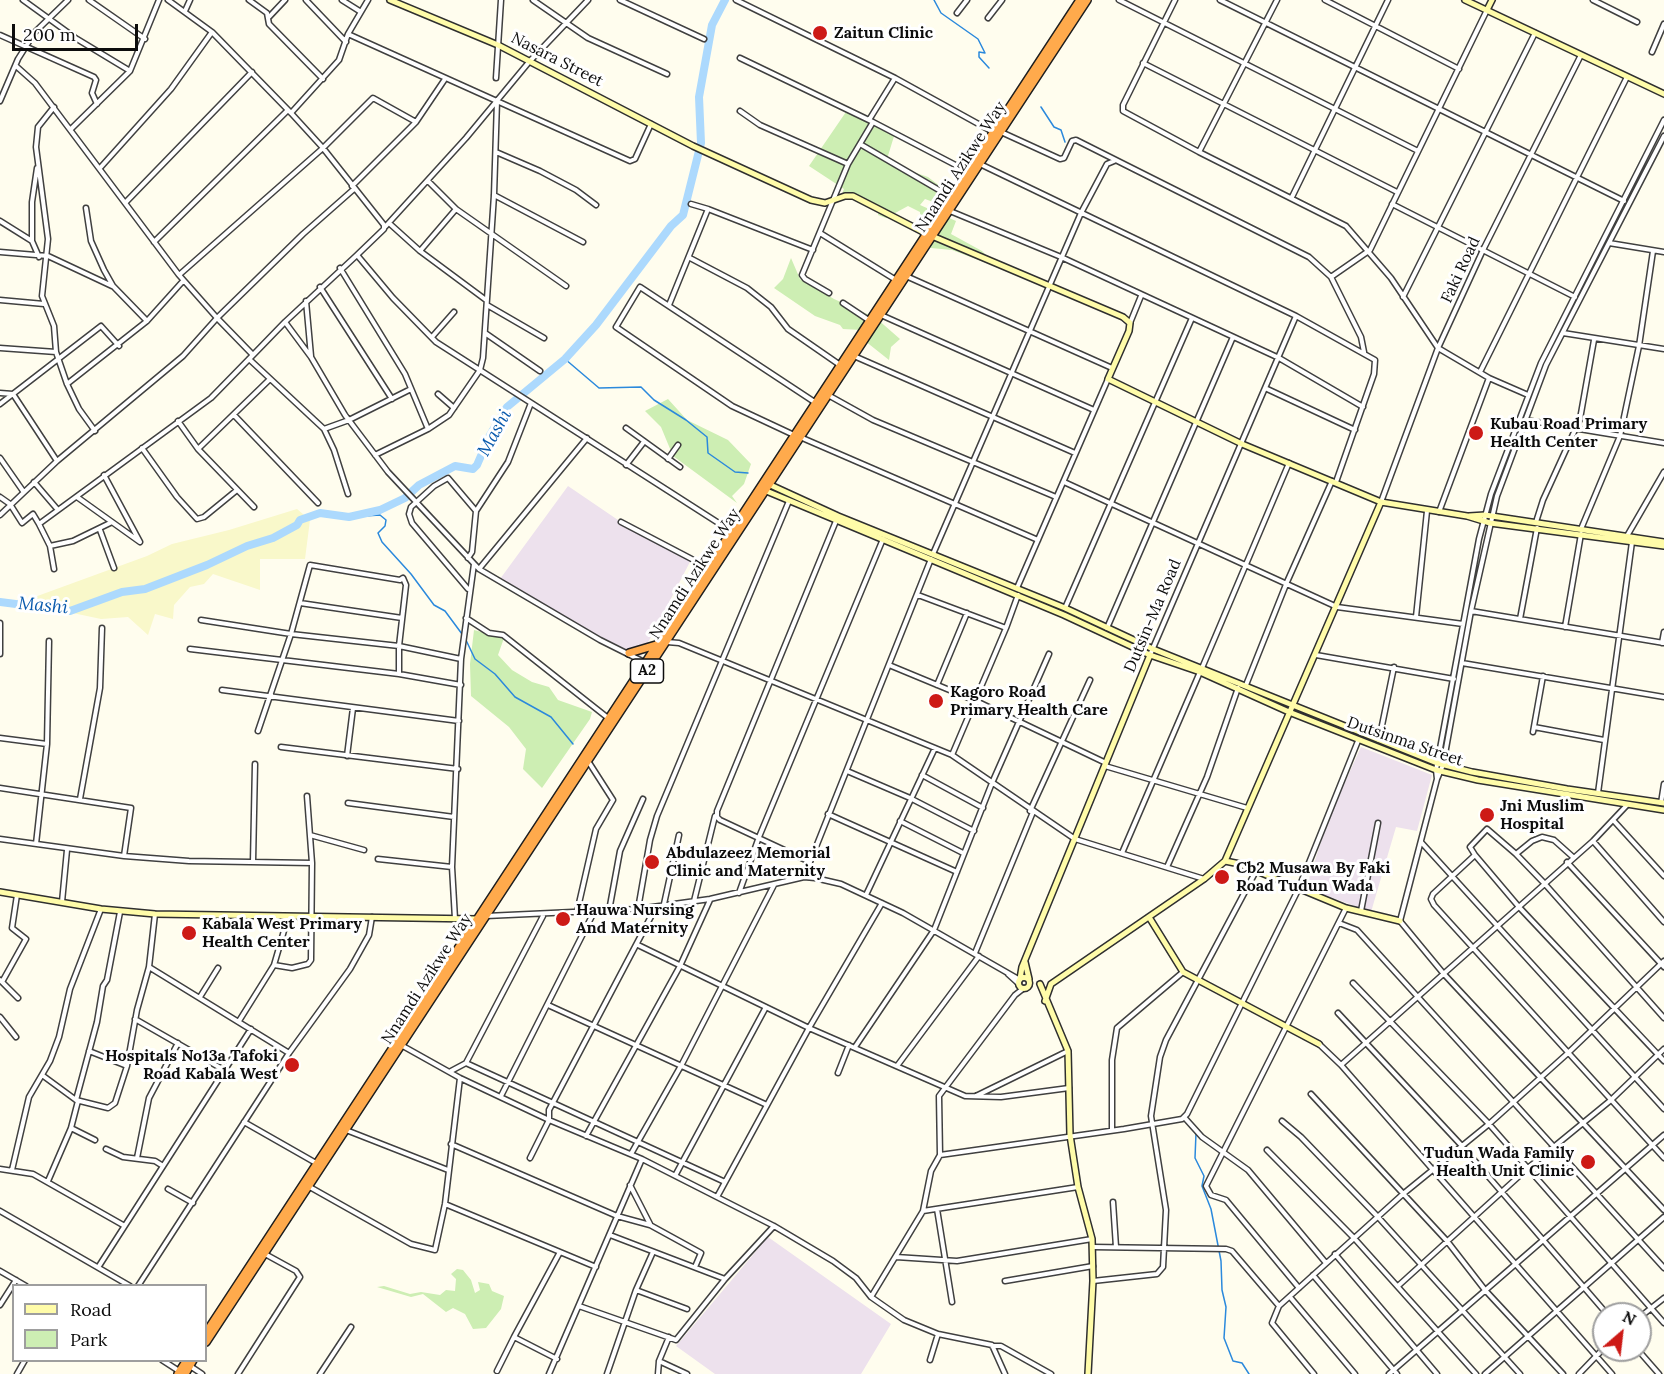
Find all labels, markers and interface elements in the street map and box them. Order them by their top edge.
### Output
scale bar [15,12,141,50]
text: 200 m [23,23,76,46]
place label: Zaitun Clinic [834,23,933,43]
marker: Zaitun Clinic [811,24,829,42]
street label: Nasara Street [508,29,606,91]
street label: Nnamdi Azikwe Way [912,98,1010,236]
street label: Faki Road [1437,234,1485,306]
water label: Mashi [473,406,517,460]
place label: Kubau Road Primary Health Center [1490,414,1647,452]
marker: Kubau Road Primary Health Center [1467,424,1485,442]
street label: Nnamdi Azikwe Way [646,505,744,643]
street label: Dutsin-Ma Road [1120,556,1186,676]
water label: Mashi [17,593,69,619]
road number: A2 [630,659,664,683]
place label: Kagoro Road Primary Health Care [950,682,1108,720]
marker: Kagoro Road Primary Health Care [927,692,945,710]
street label: Dutsinma Street [1344,713,1466,771]
place label: Jni Muslim Hospital [1500,796,1584,834]
marker: Jni Muslim Hospital [1478,806,1496,824]
place label: Abdulazeez Memorial Clinic and Maternity [666,843,830,881]
marker: Abdulazeez Memorial Clinic and Maternity [643,853,661,871]
place label: Cb2 Musawa By Faki Road Tudun Wada [1236,858,1390,896]
marker: Cb2 Musawa By Faki Road Tudun Wada [1213,868,1231,886]
place label: Hauwa Nursing And Maternity [576,900,694,938]
street label: Nnamdi Azikwe Way [378,910,476,1048]
marker: Hauwa Nursing And Maternity [554,910,572,928]
place label: Kabala West Primary Health Center [202,914,362,952]
marker: Kabala West Primary Health Center [180,924,198,942]
place label: Hospitals No13a Tafoki Road Kabala West [105,1046,278,1084]
marker: Hospitals No13a Tafoki Road Kabala West [283,1056,301,1074]
place label: Tudun Wada Family Health Unit Clinic [1424,1143,1574,1181]
marker: Tudun Wada Family Health Unit Clinic [1579,1153,1597,1171]
legend [12,1284,207,1362]
text: Road [70,1298,112,1321]
north arrow [1592,1302,1652,1362]
text: N [1619,1306,1640,1330]
text: Park [70,1328,107,1351]

